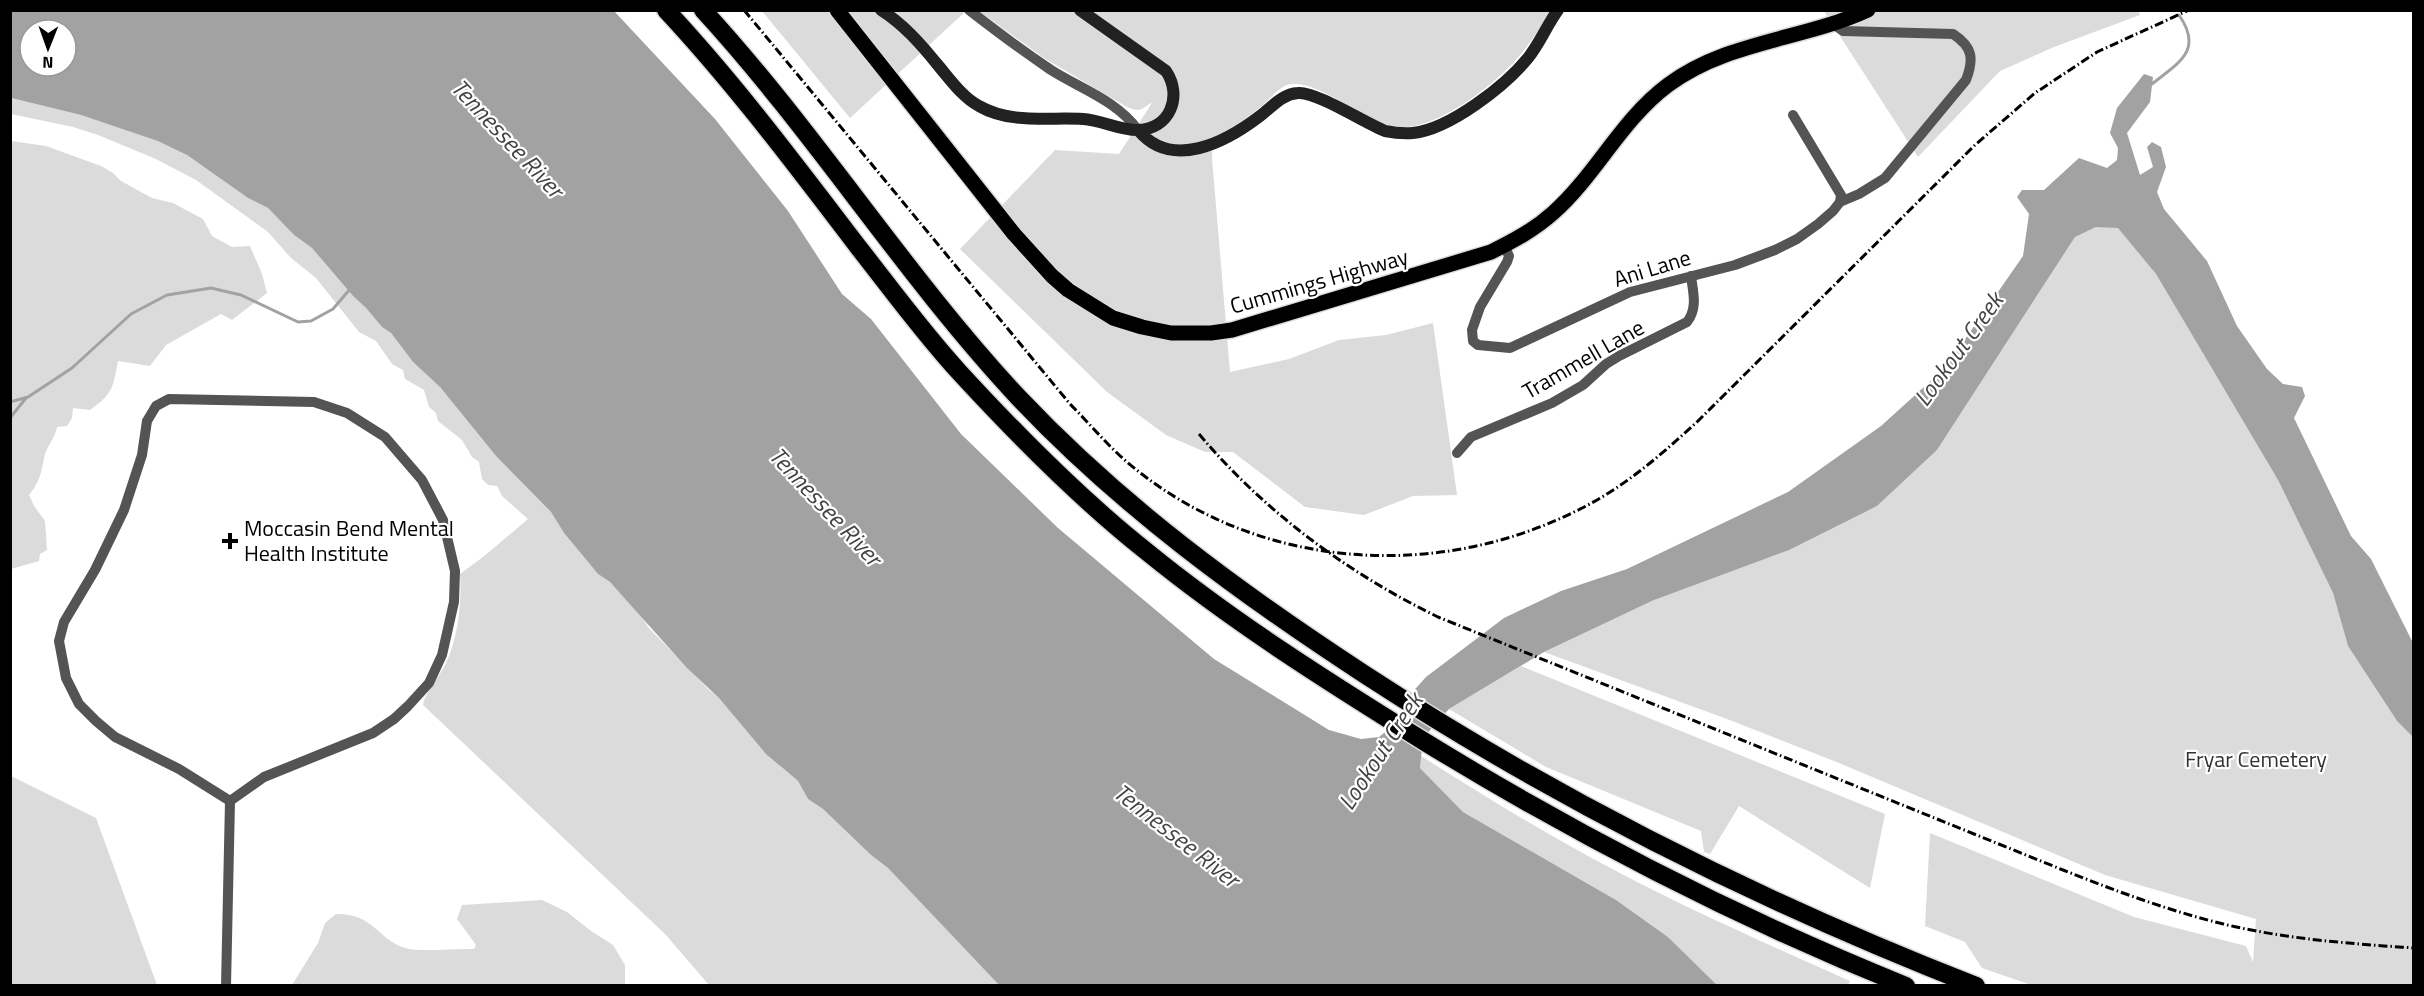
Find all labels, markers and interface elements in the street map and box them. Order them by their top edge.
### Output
north arrow [18,18,78,78]
text: N [42,51,53,75]
water label: Tennessee River [443,70,575,208]
street label: Cummings Highway [1226,239,1413,323]
street label: Ani Lane [1609,240,1695,296]
water label: Lookout Creek [1904,282,2014,413]
street label: Trammell Lane [1516,310,1650,408]
water label: Tennessee River [761,438,893,576]
place label: Moccasin Bend Mental Health Institute [244,511,454,570]
marker: Moccasin Bend Mental Health Institute [221,532,239,550]
water label: Lookout Creek [1329,683,1433,817]
park label: Fryar Cemetery [2185,742,2327,776]
water label: Tennessee River [1106,774,1250,898]

